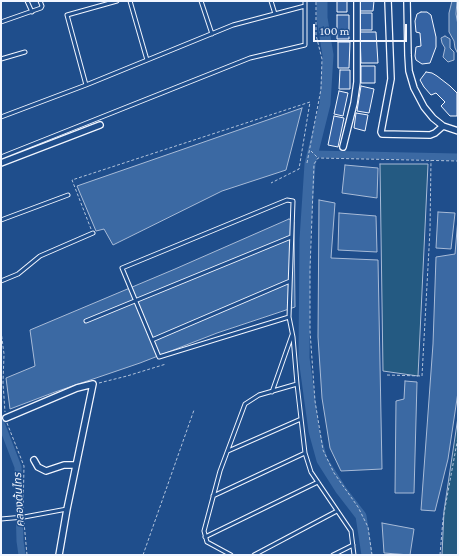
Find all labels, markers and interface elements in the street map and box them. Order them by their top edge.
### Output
scale bar [315,16,409,42]
text: 100 m [320,24,349,38]
water label: คลองต้นไทร [11,472,27,528]

